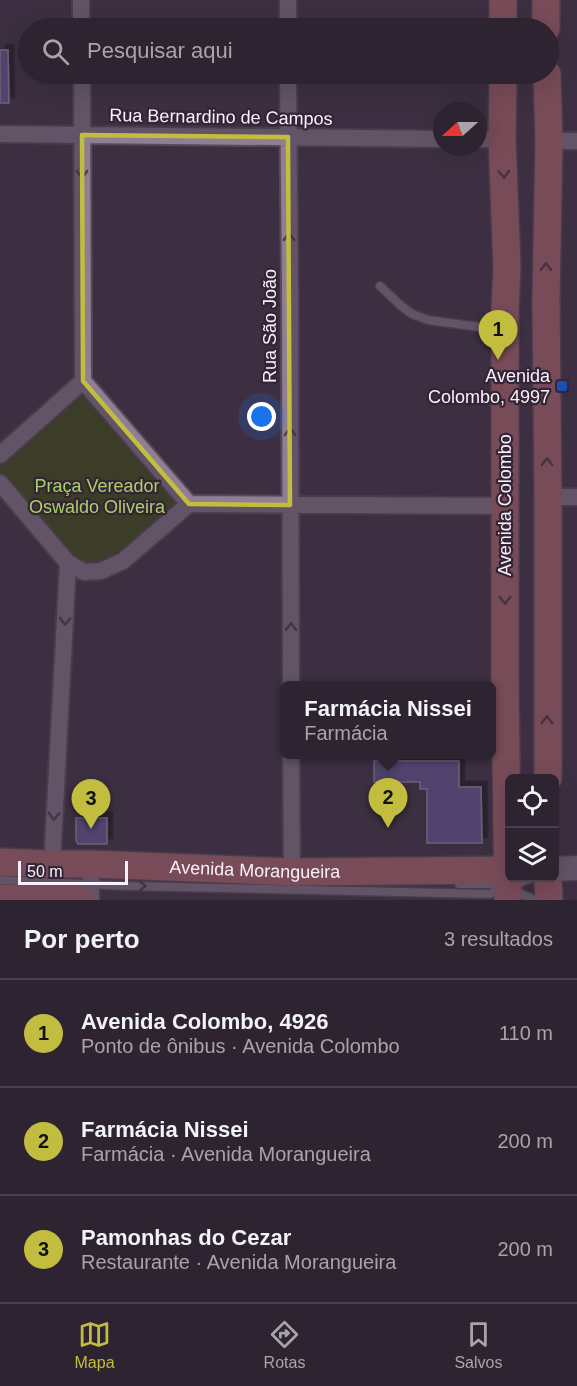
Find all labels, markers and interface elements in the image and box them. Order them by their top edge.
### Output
search box [18,18,559,84]
icon: search [39,35,72,68]
text: Pesquisar aqui [87,38,233,63]
north arrow [433,102,487,156]
street label: Rua Bernardino de Campos [109,105,333,129]
one-way arrow [76,169,88,178]
one-way arrow [497,169,510,178]
one-way arrow [283,233,295,242]
one-way arrow [540,263,553,272]
street label: Rua São João [260,269,280,383]
pin: 1 [478,310,518,360]
place label: Avenida Colombo, 4997 [428,366,551,407]
marker: Avenida Colombo, 4997 [555,379,569,393]
your location [247,402,276,431]
one-way arrow [284,428,296,437]
street label: Avenida Colombo [495,434,515,576]
one-way arrow [541,458,553,467]
park label: Praça Vereador Oswaldo Oliveira [29,476,166,517]
one-way arrow [499,595,511,604]
one-way arrow [58,617,71,626]
one-way arrow [285,623,297,632]
popup [280,681,496,759]
text: Farmácia Nissei [304,696,472,721]
one-way arrow [541,716,553,725]
text: Farmácia [304,722,388,744]
map controls [505,774,559,882]
button: locate [505,774,559,828]
pin: 2 [368,778,408,828]
pin: 3 [72,780,110,829]
one-way arrow [48,812,61,821]
button: layers [505,828,559,882]
street label: Avenida Morangueira [169,857,341,882]
scale bar [18,858,128,886]
text: 50 m [27,863,63,880]
one-way arrow [138,880,147,893]
text: Por perto [24,924,140,954]
text: 3 resultados [444,928,553,950]
text: Avenida Colombo, 4926 [81,1009,328,1034]
text: 1 [38,1022,49,1044]
text: 110 m [499,1022,553,1044]
text: Ponto de ônibus · Avenida Colombo [81,1035,400,1057]
text: Farmácia Nissei [81,1117,249,1142]
text: 2 [38,1130,49,1152]
text: 200 m [497,1130,553,1152]
text: Farmácia · Avenida Morangueira [81,1143,371,1165]
text: Pamonhas do Cezar [81,1225,291,1250]
text: 3 [38,1238,49,1260]
text: 200 m [497,1238,553,1260]
text: Restaurante · Avenida Morangueira [81,1251,396,1273]
tab: Mapa [75,1318,115,1372]
tab: Rotas [264,1318,305,1372]
tab: Salvos [454,1318,502,1372]

